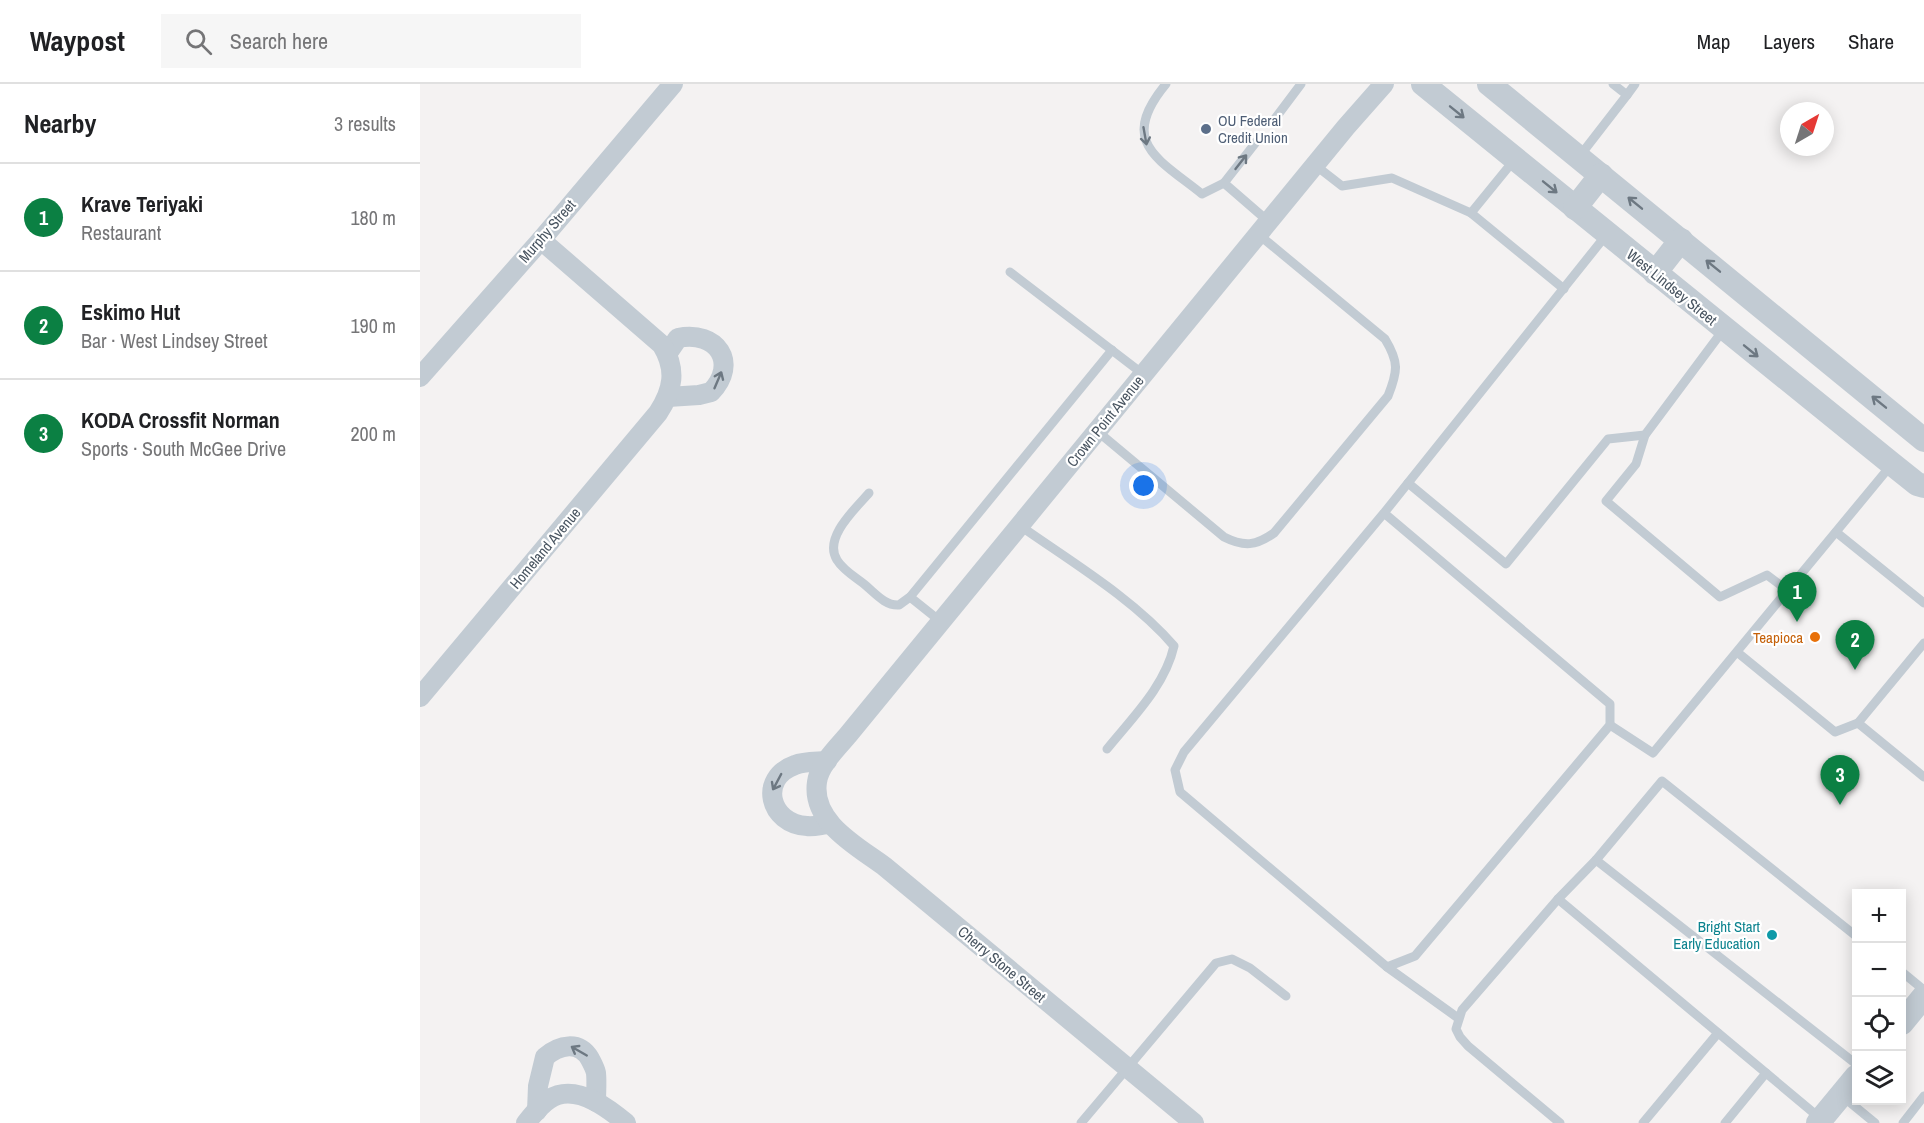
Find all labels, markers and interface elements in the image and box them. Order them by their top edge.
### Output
search box [161,14,581,68]
text: Waypost [30,22,125,60]
icon: search [182,25,215,58]
text: Search here [230,26,328,56]
text: Map [1697,27,1730,56]
text: Layers [1763,27,1815,56]
text: Share [1848,27,1894,56]
north arrow [1780,102,1834,156]
one-way arrow [1449,105,1465,118]
text: Nearby [24,106,96,141]
text: 3 results [334,110,396,137]
place label: OU Federal Credit Union [1218,110,1288,148]
marker: OU Federal Credit Union [1199,122,1213,136]
one-way arrow [1140,126,1151,145]
one-way arrow [1234,155,1247,171]
one-way arrow [1542,181,1558,194]
text: Krave Teriyaki [81,189,203,219]
street label: Murphy Street [514,195,581,267]
one-way arrow [1628,196,1644,209]
text: 1 [39,204,48,231]
text: 180 m [350,204,396,231]
text: Restaurant [81,219,161,246]
street label: West Lindsey Street [1622,244,1722,330]
one-way arrow [1705,259,1721,272]
text: Eskimo Hut [81,297,180,327]
text: 2 [39,312,48,339]
text: 190 m [350,312,396,339]
text: Bar · West Lindsey Street [81,327,268,354]
one-way arrow [1743,344,1759,357]
one-way arrow [713,371,724,389]
street label: Crown Point Avenue [1062,371,1148,471]
one-way arrow [1871,396,1887,409]
text: KODA Crossfit Norman [81,405,280,435]
text: 3 [39,420,48,447]
text: 200 m [350,420,396,447]
text: Sports · South McGee Drive [81,435,286,462]
your location [1129,471,1158,500]
street label: Homeland Avenue [505,503,585,593]
pin: 1 [1778,572,1816,622]
pin: 2 [1836,620,1874,670]
place label: Teapioca [1753,627,1803,648]
marker: Teapioca [1808,630,1822,644]
pin: 3 [1820,756,1860,805]
one-way arrow [771,773,783,790]
map controls [1852,889,1906,1105]
button: + [1852,889,1906,943]
place label: Bright Start Early Education [1673,916,1761,954]
street label: Cherry Stone Street [954,921,1051,1007]
marker: Bright Start Early Education [1765,928,1779,942]
button: − [1852,943,1906,997]
button: locate [1852,997,1906,1051]
one-way arrow [571,1045,588,1057]
button: layers [1852,1051,1906,1105]

